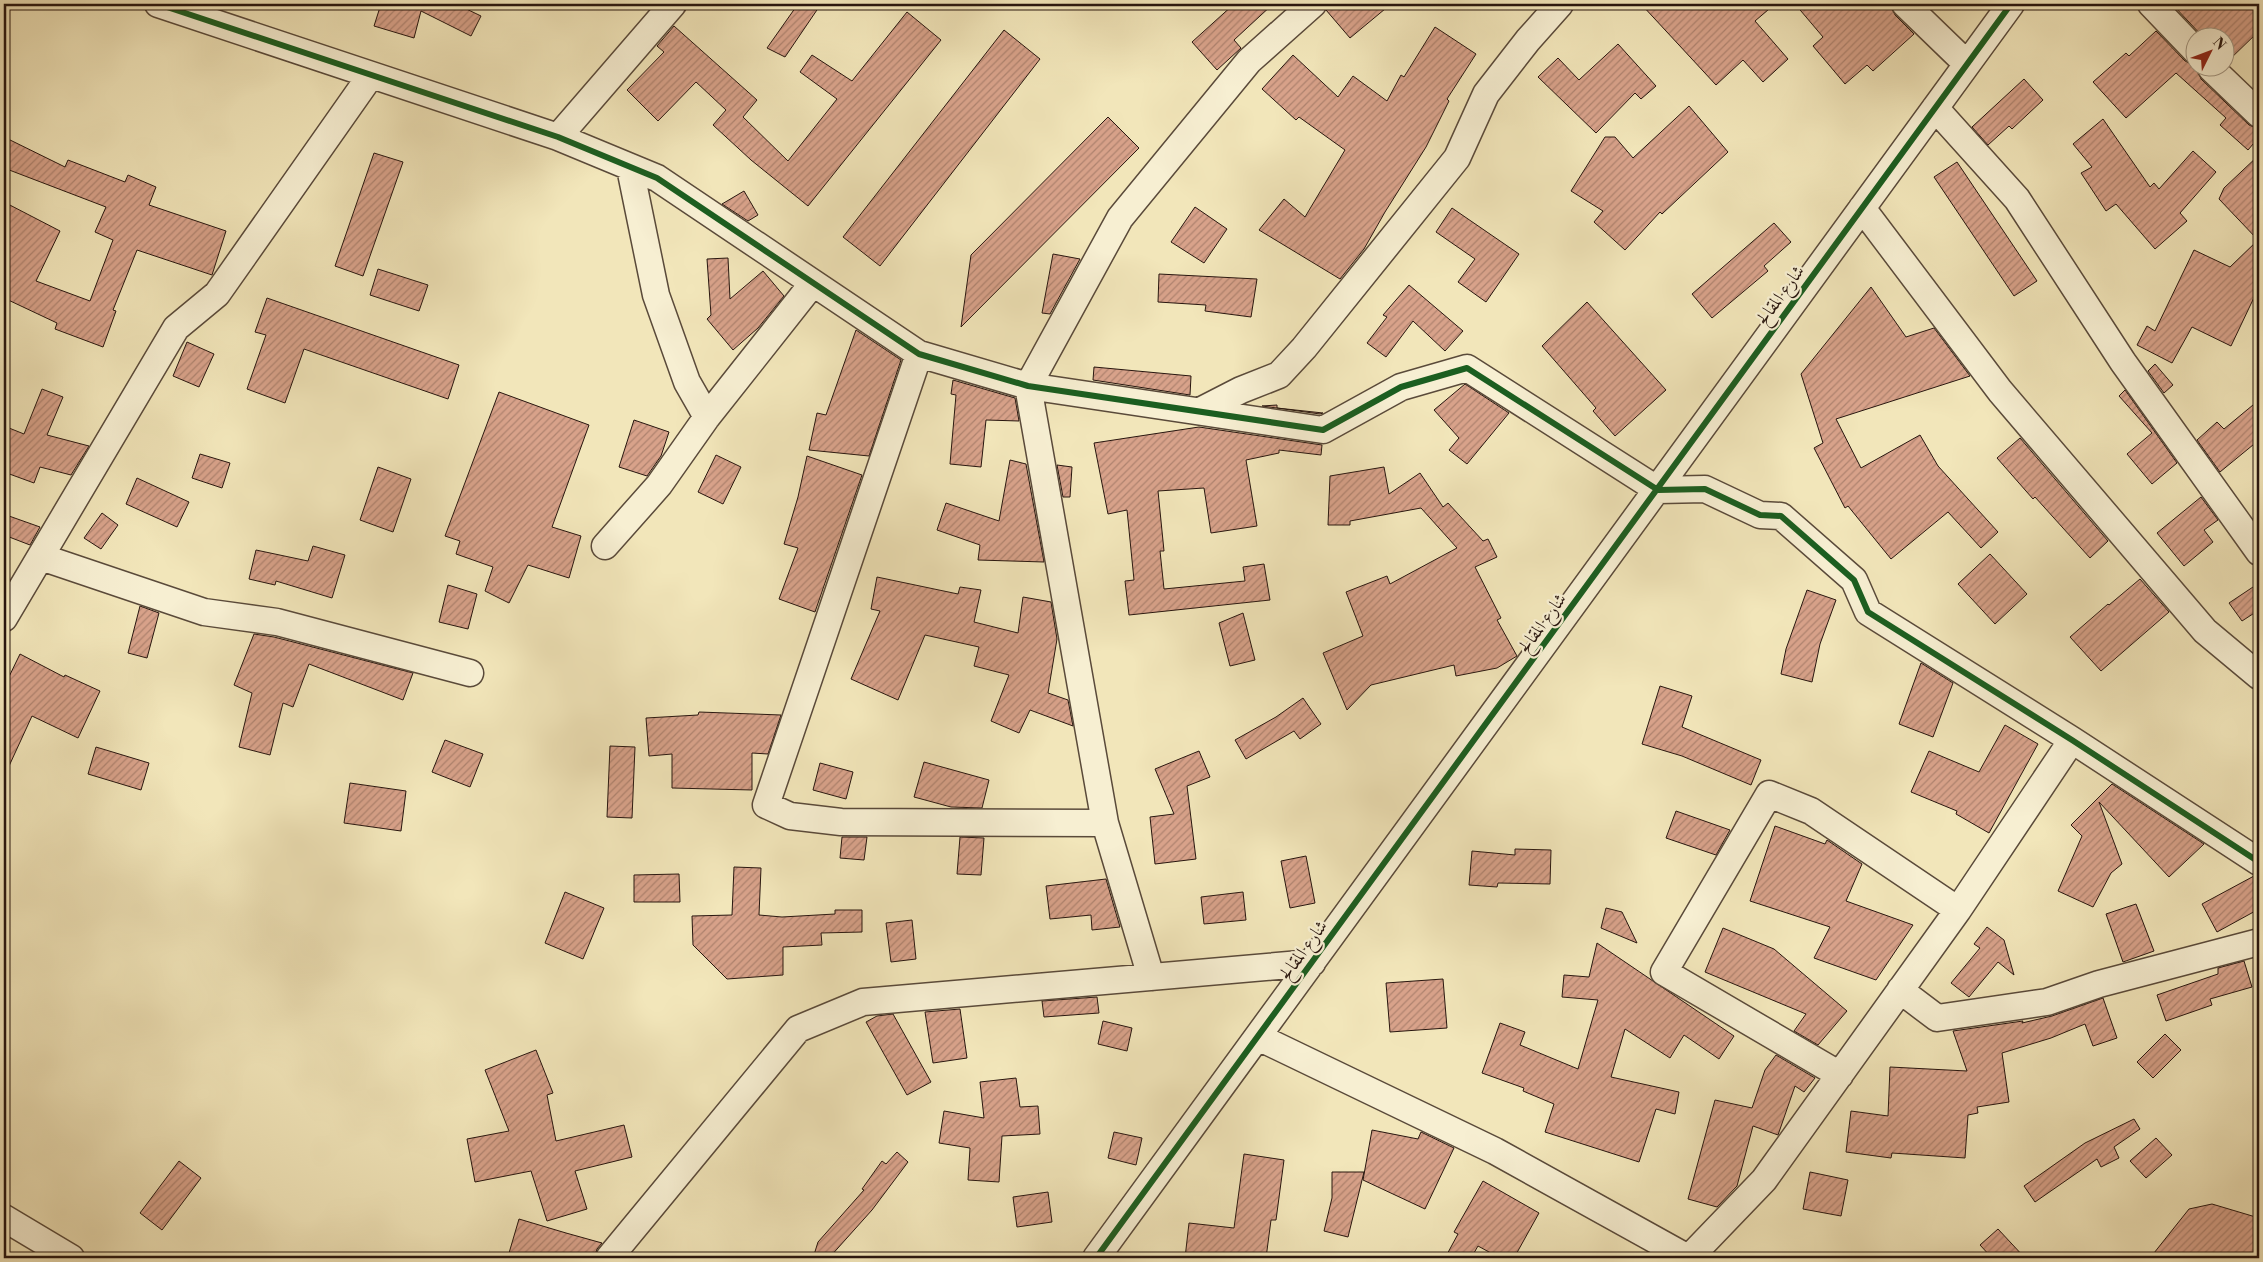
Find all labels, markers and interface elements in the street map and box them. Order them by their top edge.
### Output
north arrow [2186,28,2236,78]
text: N [2209,34,2229,54]
street label: شارع المقالح [1751,261,1813,332]
street label: شارع المقالح [1513,589,1575,660]
street label: شارع المقالح [1274,916,1336,987]

